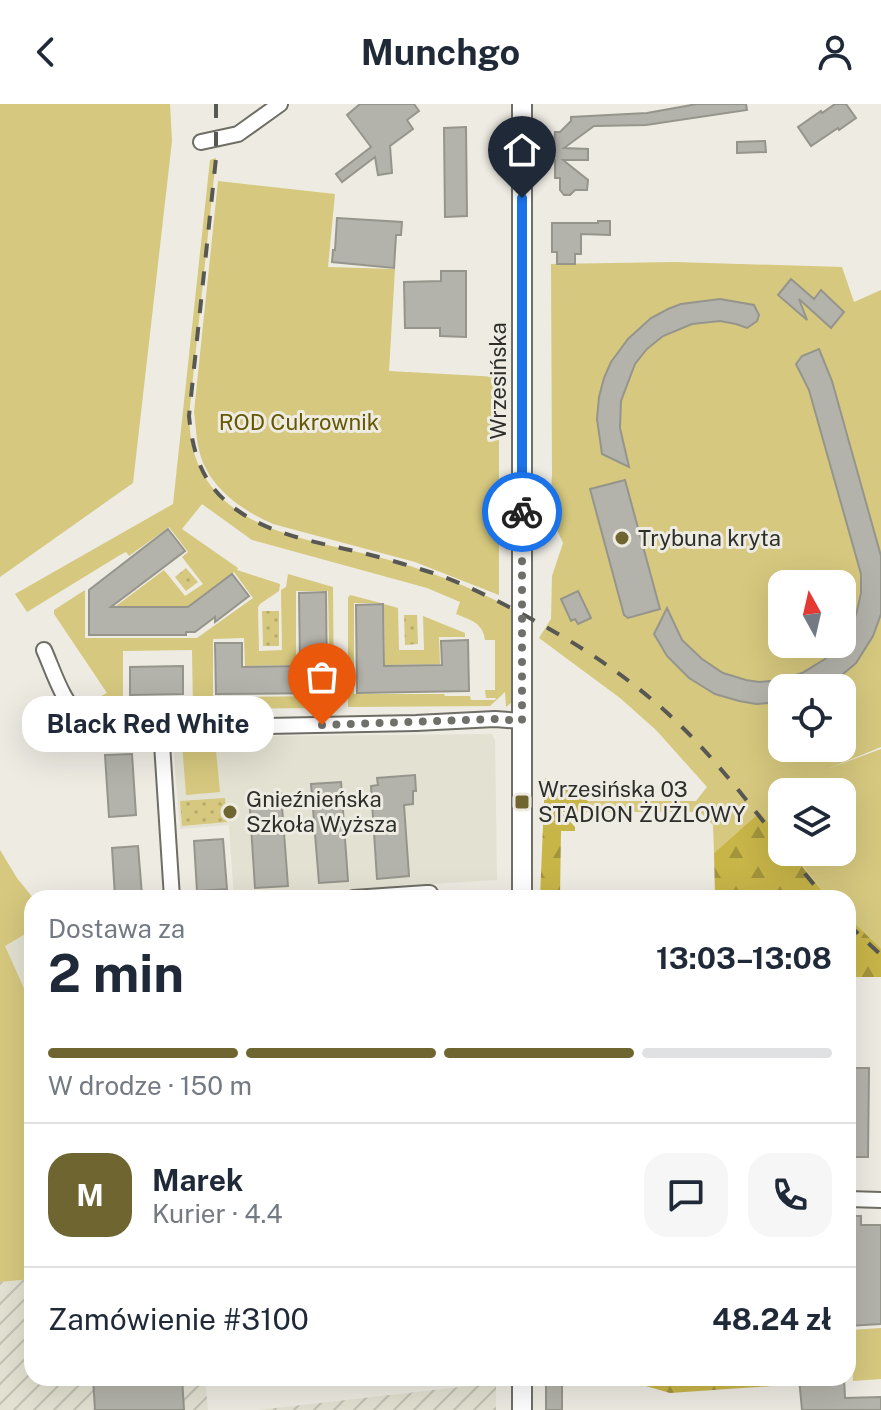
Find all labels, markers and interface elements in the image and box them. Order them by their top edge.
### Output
icon: back [24,30,68,74]
icon: person [813,30,857,74]
text: Munchgo [361,31,520,73]
pin [488,116,556,198]
icon: home [500,128,544,172]
street label: Wrzesińska [485,322,511,440]
park label: ROD Cukrownik [219,409,379,435]
courier [482,472,562,552]
icon: bike [500,490,544,534]
place label: Trybuna kryta [638,525,781,551]
marker: Trybuna kryta [613,529,631,547]
north arrow [768,570,856,658]
map controls [768,570,856,866]
pin [288,643,356,725]
icon: bag [300,655,344,699]
button: locate [768,674,856,762]
callout: Black Red White [22,697,274,753]
text: Black Red White [47,708,249,739]
place label: Wrzesińska 03 STADION ŻUŻLOWY [538,776,746,827]
button: layers [768,778,856,866]
place label: Gnieźnieńska Szkoła Wyższa [246,786,397,837]
marker: Wrzesińska 03 STADION ŻUŻLOWY [513,793,531,811]
marker: Gnieźnieńska Szkoła Wyższa [221,803,239,821]
text: Dostawa za [48,913,185,944]
text: 13:03–13:08 [656,940,832,976]
text: 2 min [48,943,184,1004]
text: W drodze · 150 m [48,1070,252,1101]
button: chat [644,1153,728,1237]
button: phone [748,1153,832,1237]
text: Marek [152,1162,243,1198]
text: M [76,1177,104,1213]
text: Kurier · 4.4 [152,1198,283,1229]
text: Zamówienie #3100 [48,1301,309,1337]
text: 48.24 zł [712,1301,832,1337]

